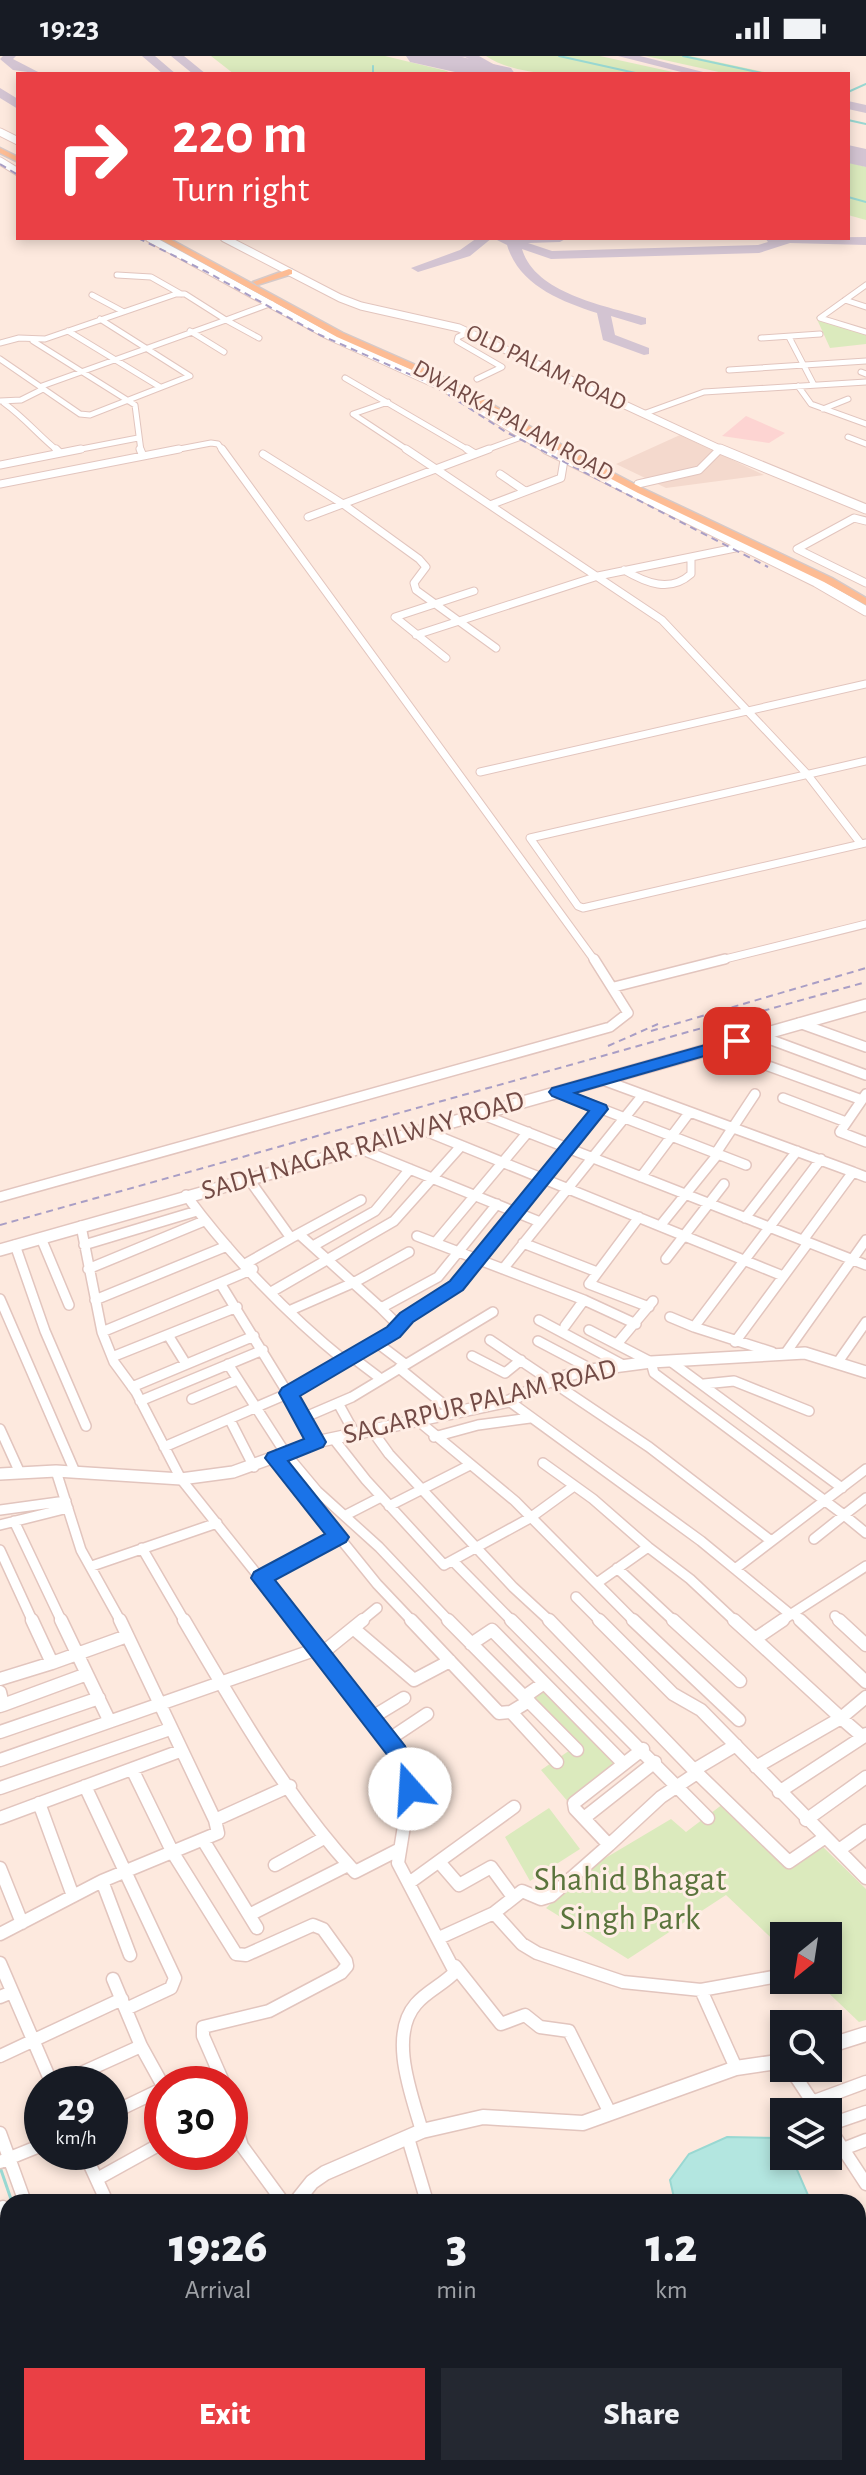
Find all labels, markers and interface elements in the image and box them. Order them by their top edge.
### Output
text: 19:23 [40,13,99,43]
icon: right [40,104,144,208]
text: 220 m [172,107,308,163]
text: Turn right [172,172,309,208]
street label: OLD PALAM ROAD [462,320,630,416]
street label: DWARKA-PALAM ROAD [409,356,617,486]
pin [703,1007,771,1075]
icon: arrive [715,1019,759,1063]
street label: SADH NAGAR RAILWAY ROAD [198,1086,528,1206]
street label: SAGARPUR PALAM ROAD [340,1354,620,1450]
position arrow [368,1747,452,1831]
park label: Shahid Bhagat Singh Park [534,1863,726,1936]
north arrow [770,1922,842,1994]
map controls [770,1922,842,2170]
button: search [770,2010,842,2082]
speed limit sign: 30 [144,2066,248,2170]
text: 29 [57,2088,95,2128]
button: layers [770,2098,842,2170]
text: km/h [55,2128,97,2148]
text: 19:26 [169,2223,267,2271]
text: 3 [446,2223,467,2271]
text: 1.2 [646,2223,697,2271]
text: Arrival [185,2277,252,2303]
text: min [436,2277,477,2303]
text: km [655,2277,688,2303]
button: Exit [24,2368,425,2460]
button: Share [441,2368,842,2460]

